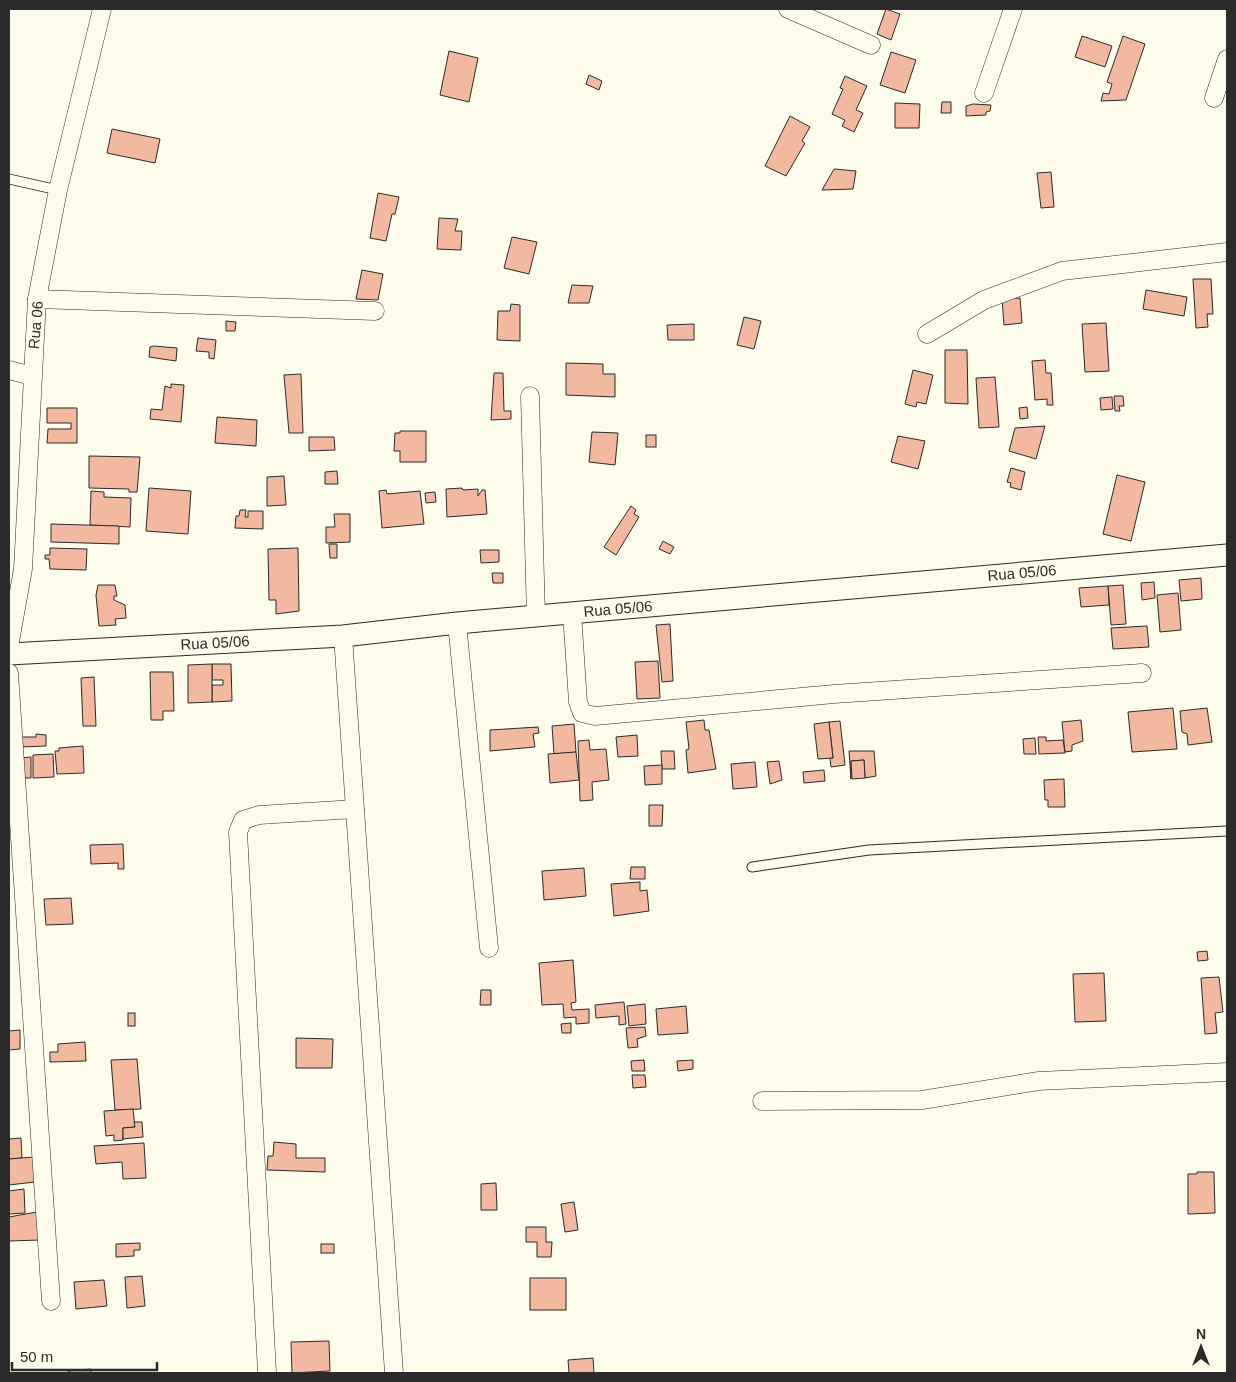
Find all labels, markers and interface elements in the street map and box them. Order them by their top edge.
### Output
street label: Rua 06 [25,300,46,350]
street label: Rua 05/06 [987,561,1057,584]
street label: Rua 05/06 [583,597,653,620]
street label: Rua 05/06 [180,632,250,653]
north arrow [1176,1322,1226,1372]
text: N [1196,1326,1206,1342]
scale bar [12,1340,158,1372]
text: 50 m [20,1348,53,1365]

